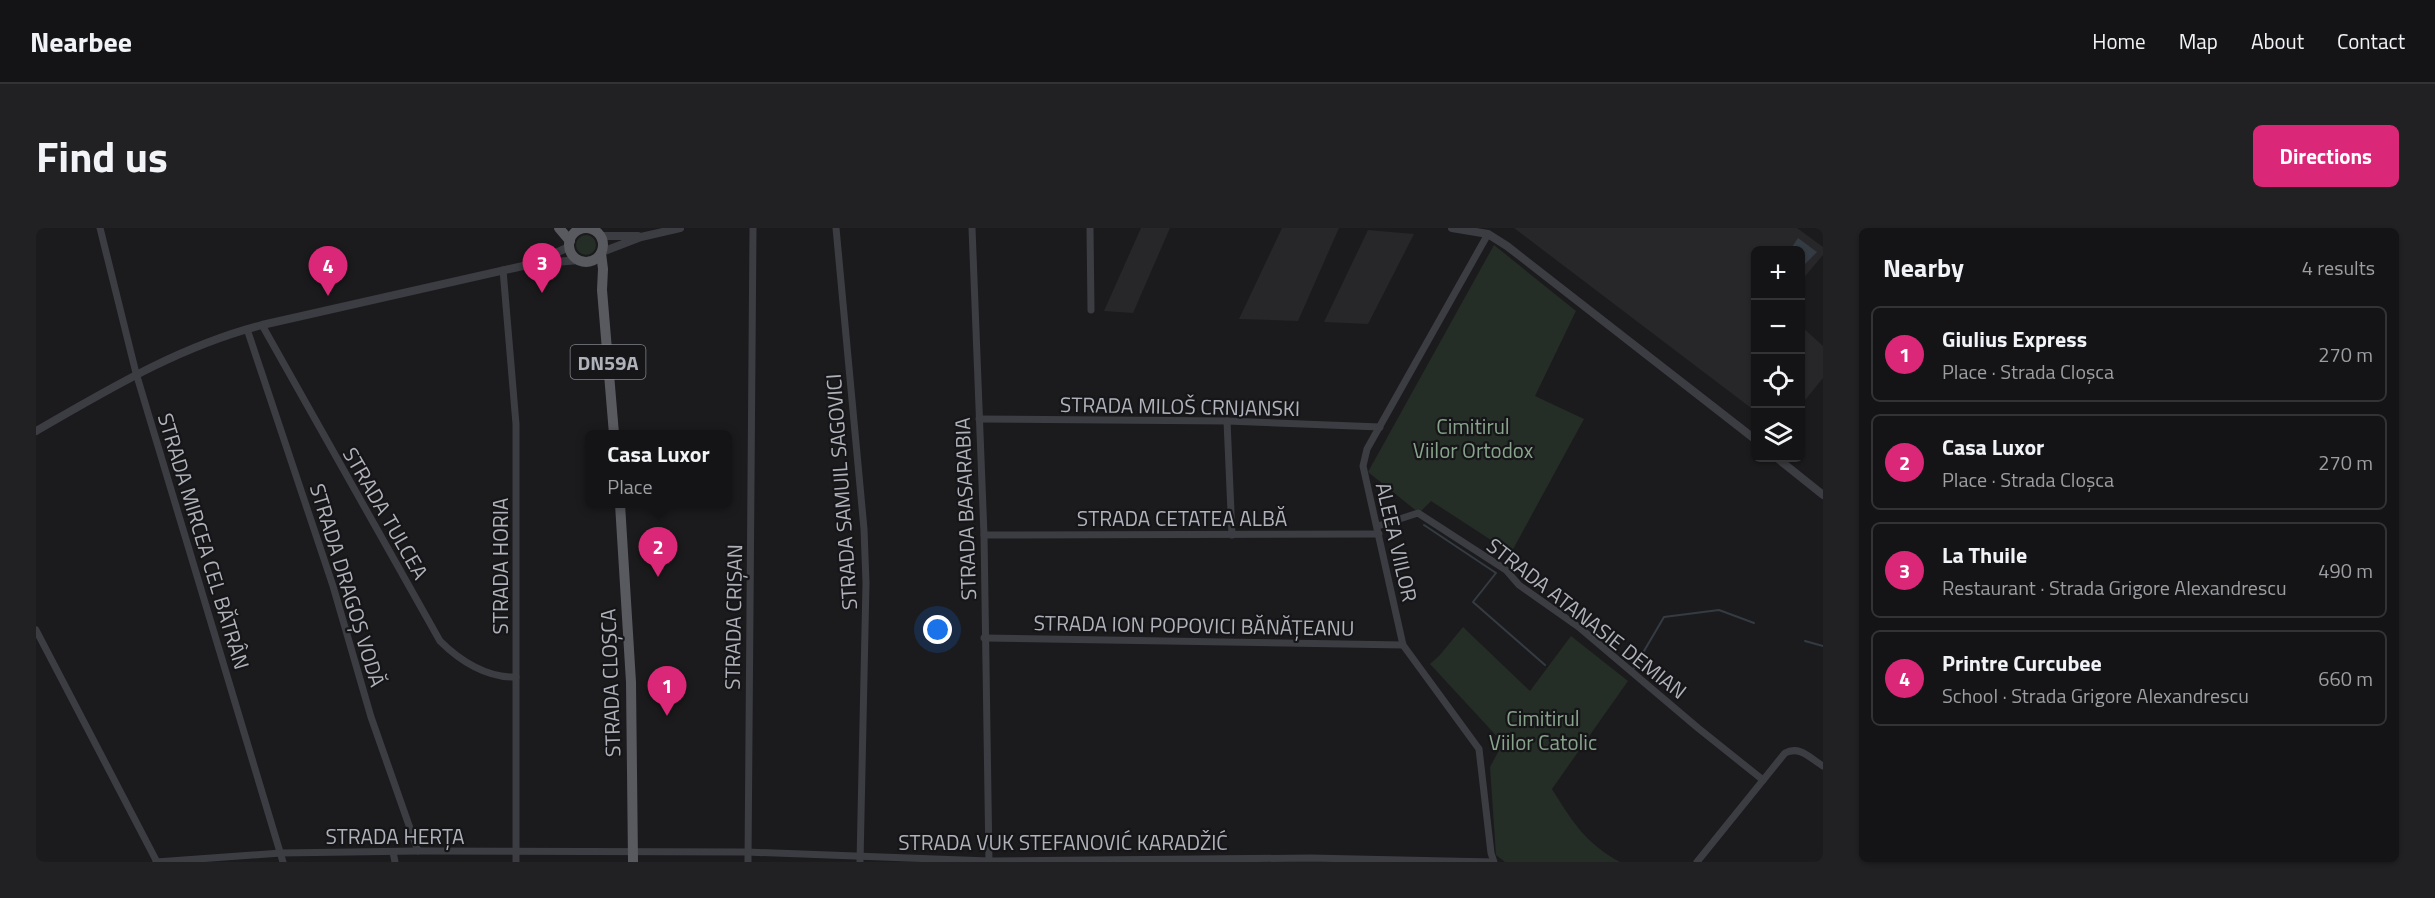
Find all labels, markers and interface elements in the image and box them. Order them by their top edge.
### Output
text: Nearbee [30,20,132,63]
text: Home [2092,25,2146,57]
text: Map [2179,25,2218,57]
text: About [2251,25,2304,57]
text: Contact [2337,25,2405,57]
text: Find us [36,124,168,188]
button: Directions [2253,125,2399,187]
pin: 3 [522,244,562,293]
map controls [1751,246,1805,462]
button: + [1751,246,1805,300]
pin: 4 [308,247,348,296]
text: Nearby [1883,248,1964,287]
text: 4 results [2302,252,2375,283]
button: − [1751,300,1805,354]
text: Giulius Express [1942,322,2087,356]
text: 1 [1899,339,1910,370]
text: 270 m [2318,339,2373,370]
road number: DN59A [570,345,646,379]
button: locate [1751,354,1805,408]
text: Place · Strada Cloșca [1942,356,2114,387]
street label: STRADA SAMUIL SAGOVICI [817,373,865,611]
street label: STRADA MILOŠ CRNJANSKI [1060,388,1300,424]
button: layers [1751,408,1805,462]
street label: STRADA MIRCEA CEL BĂTRÂN [150,409,258,673]
park label: Cimitirul Viilor Ortodox [1413,410,1534,466]
street label: STRADA BASARABIA [946,417,984,601]
popup [585,430,732,508]
text: Casa Luxor [1942,430,2044,464]
text: Casa Luxor [607,437,710,471]
street label: STRADA TULCEA [335,441,437,585]
text: 2 [1899,447,1910,478]
text: 270 m [2318,447,2373,478]
text: Place · Strada Cloșca [1942,464,2114,495]
text: Place [607,471,653,502]
street label: STRADA DRAGOȘ VODĂ [302,479,394,691]
street label: ALEEA VIILOR [1368,479,1426,605]
street label: STRADA HORIA [484,497,516,634]
street label: STRADA CETATEA ALBĂ [1077,502,1288,534]
pin: 2 [638,528,678,577]
street label: STRADA ATANASIE DEMIAN [1480,530,1694,706]
text: La Thuile [1942,538,2027,572]
street label: STRADA CRIȘAN [716,544,750,690]
text: 3 [1899,555,1910,586]
text: 490 m [2318,555,2373,586]
text: Restaurant · Strada Grigore Alexandrescu [1942,572,2287,603]
street label: STRADA ION POPOVICI BĂNĂȚEANU [1033,606,1355,644]
street label: STRADA CLOȘCA [591,608,629,758]
your location [923,615,952,644]
text: Printre Curcubee [1942,646,2102,680]
text: 4 [1899,663,1910,694]
text: 660 m [2318,663,2373,694]
pin: 1 [648,666,686,716]
text: School · Strada Grigore Alexandrescu [1942,680,2249,711]
park label: Cimitirul Viilor Catolic [1489,702,1597,758]
street label: STRADA HERȚA [325,820,465,852]
street label: STRADA VUK STEFANOVIĆ KARADŽIĆ [898,826,1228,858]

